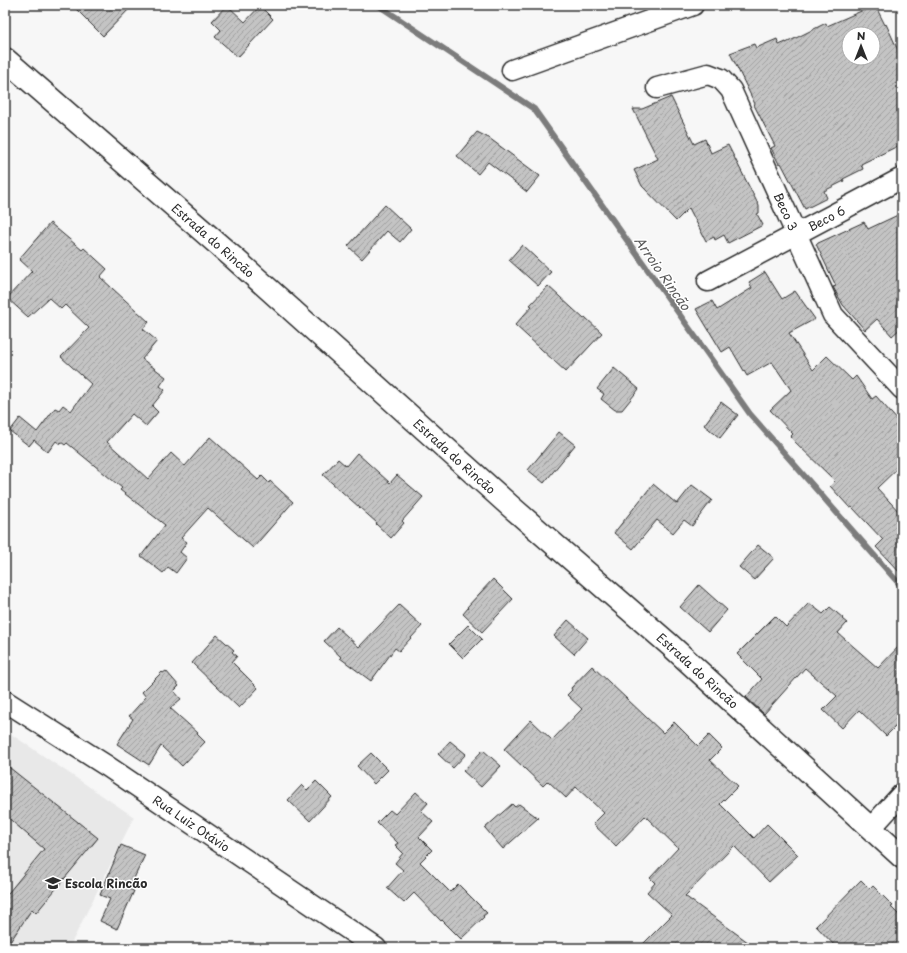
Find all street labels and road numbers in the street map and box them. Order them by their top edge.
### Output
street label: Beco 3 [770,189,803,233]
street label: Estrada do Rincão [168,199,259,282]
street label: Beco 6 [805,201,848,235]
street label: Estrada do Rincão [410,414,500,498]
street label: Estrada do Rincão [653,628,743,713]
street label: Rua Luiz Otávio [149,791,234,856]

